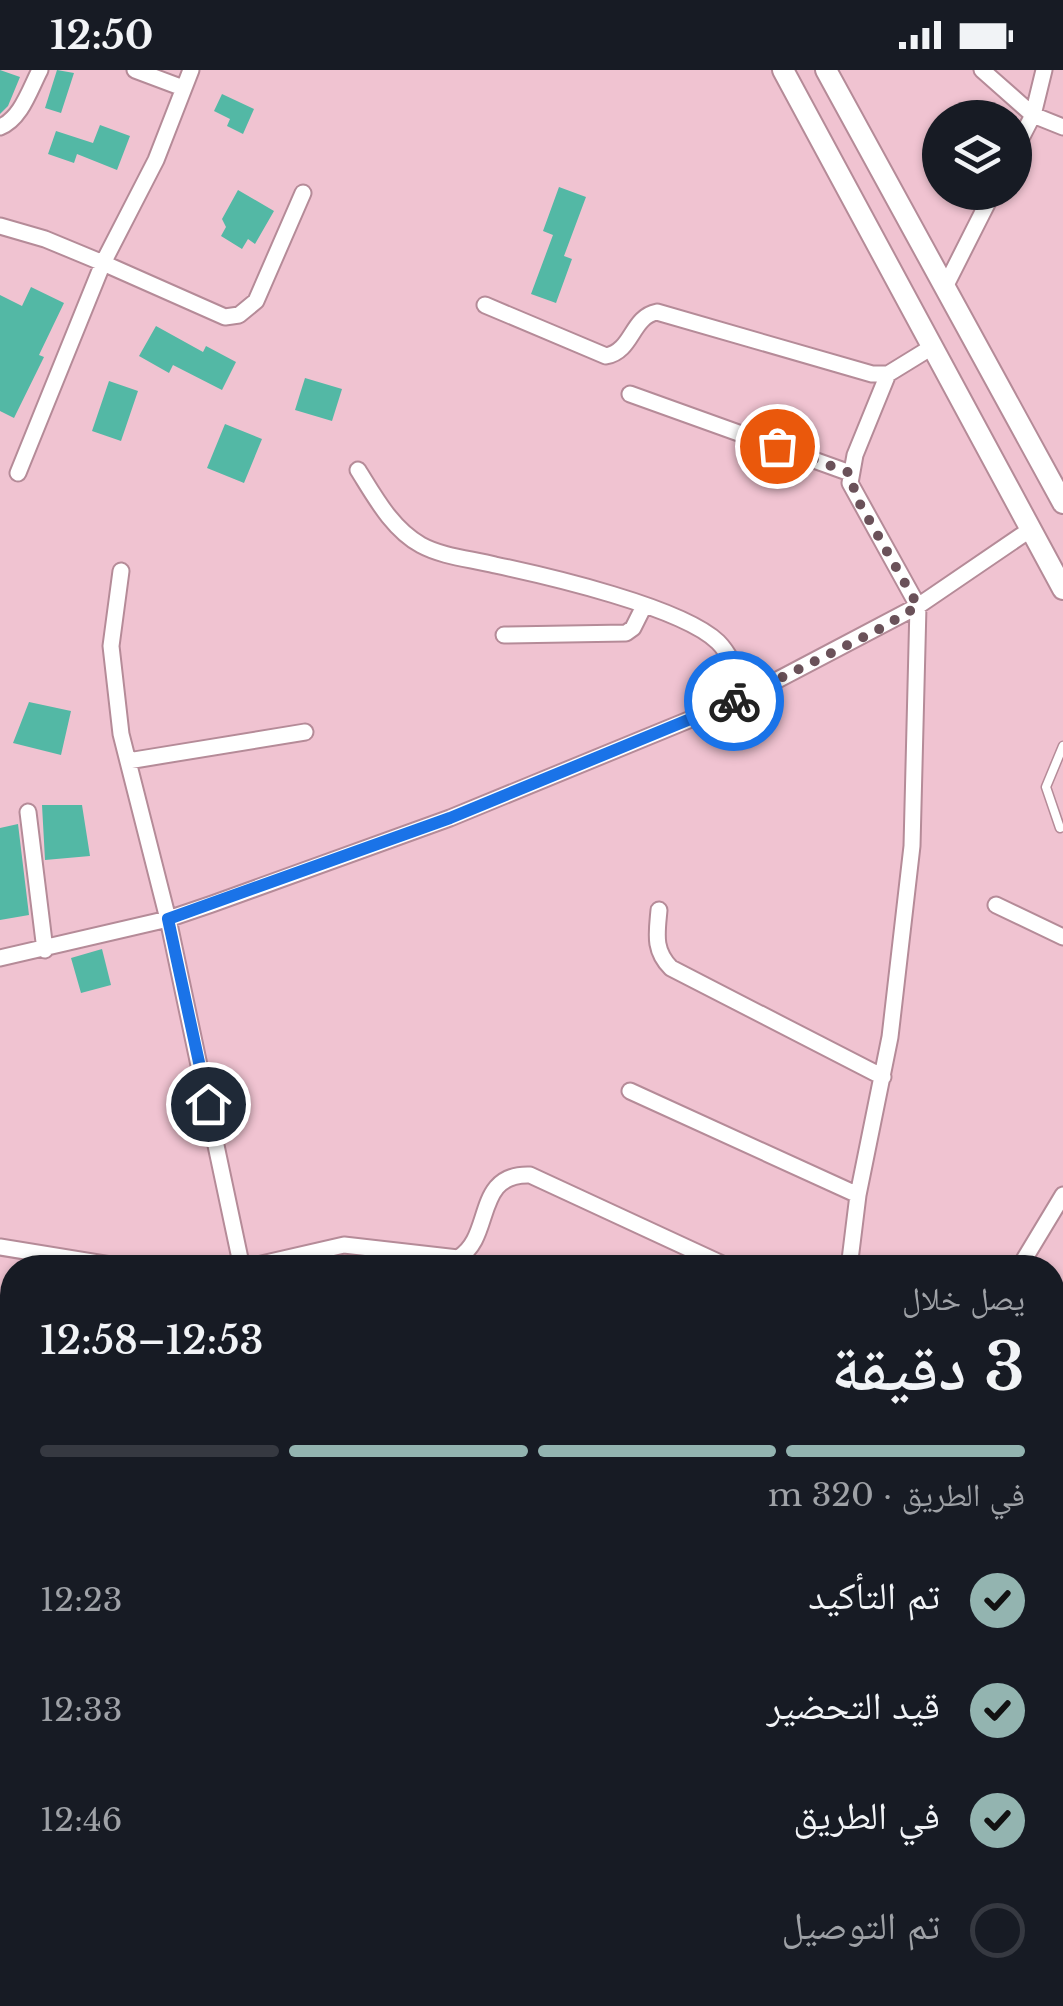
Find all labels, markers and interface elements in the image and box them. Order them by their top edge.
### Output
text: 12:50 [50,12,153,59]
map controls [922,100,1032,210]
button: layers [922,100,1032,210]
pin [735,404,820,489]
icon: bag [750,419,805,474]
courier [684,651,784,751]
icon: bike [707,674,762,729]
pin [166,1062,251,1147]
icon: home [181,1077,236,1132]
text: يصل خلال [902,1279,1025,1319]
text: 12:53–12:58 [40,1317,264,1364]
text: 3 دقيقة [831,1327,1025,1408]
text: في الطريق · 320 m [768,1475,1025,1515]
text: تم التأكيد [808,1572,940,1619]
icon: check [970,1573,1025,1628]
text: 12:23 [40,1580,123,1620]
text: قيد التحضير [767,1682,940,1729]
icon: check [970,1683,1025,1738]
text: 12:33 [40,1690,123,1730]
text: في الطريق [793,1792,940,1839]
icon: check [970,1793,1025,1848]
text: 12:46 [40,1800,122,1840]
text: تم التوصيل [781,1902,940,1949]

